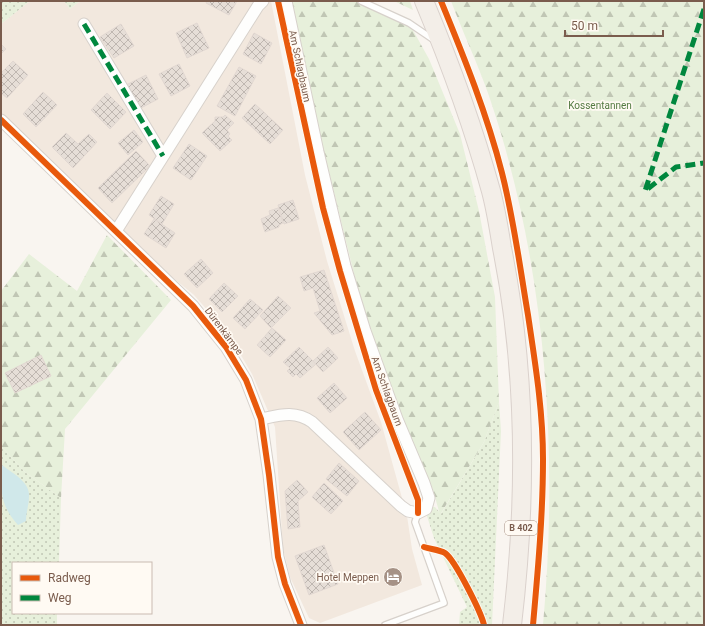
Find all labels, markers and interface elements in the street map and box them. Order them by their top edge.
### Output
scale bar [565,12,663,38]
text: 50 m [571,19,598,33]
street label: Am Schlagbaum [287,29,313,103]
park label: Kossentannen [568,100,632,111]
street label: Dürenkämpe [203,305,245,357]
street label: Am Schlagbaum [369,355,405,428]
road number: B 402 [505,521,537,535]
legend [12,562,152,614]
hotel icon: Hotel Meppen [382,566,404,588]
text: Radweg [48,571,91,585]
place label: Hotel Meppen [317,572,379,583]
text: Weg [48,591,72,605]

